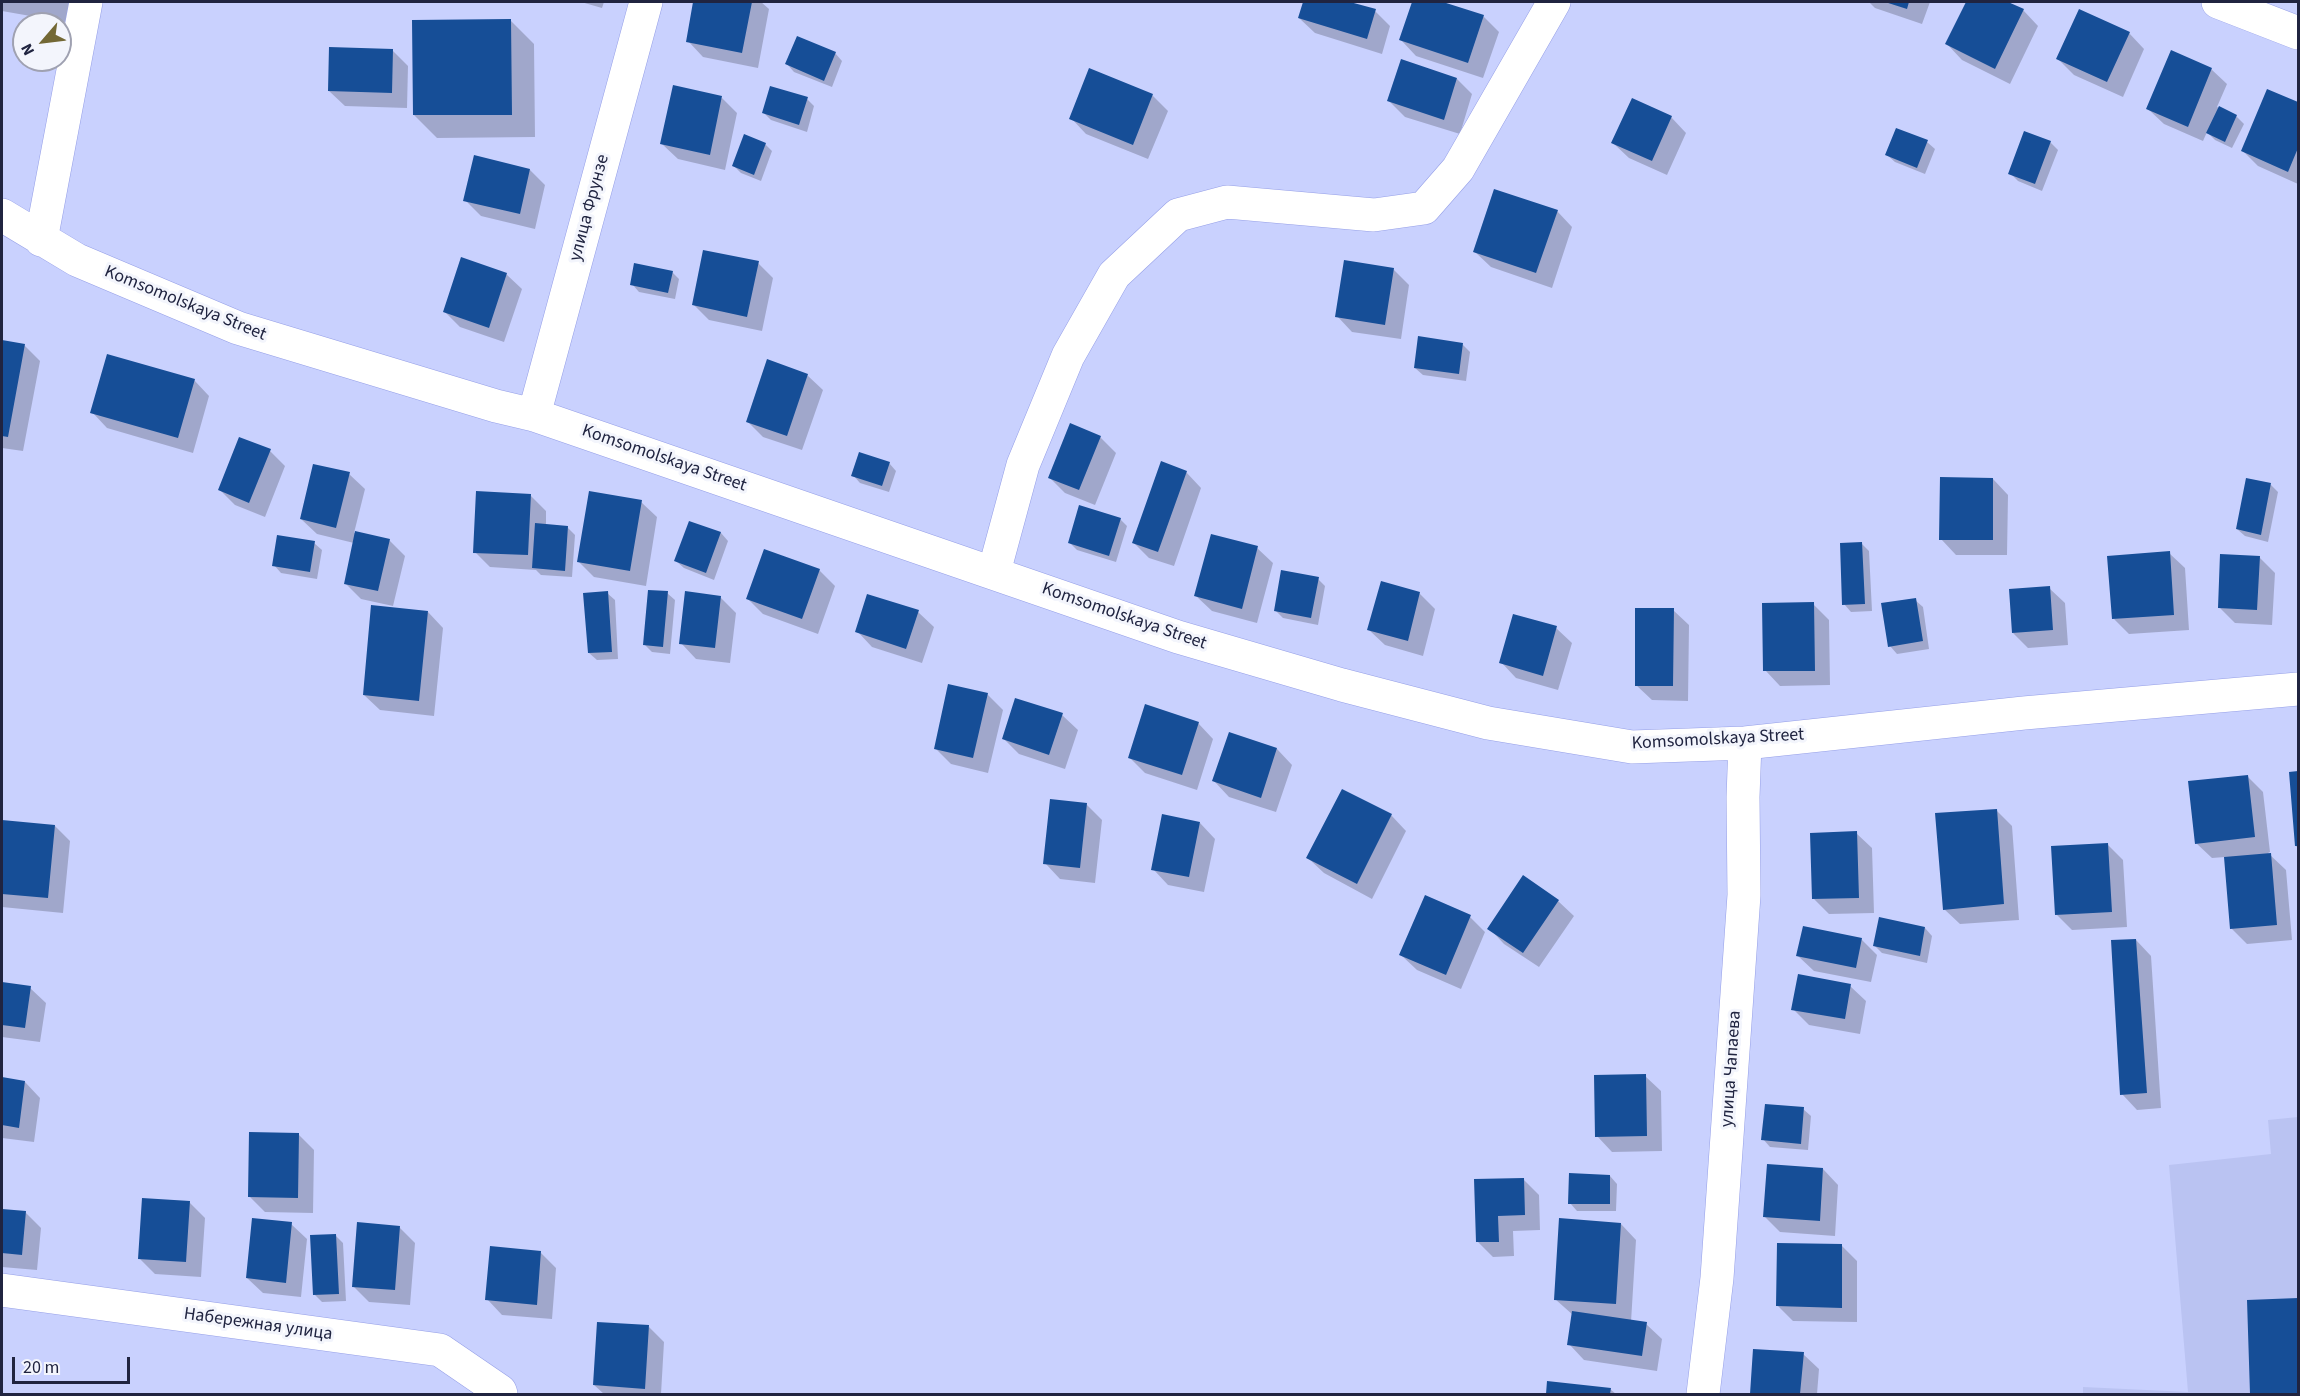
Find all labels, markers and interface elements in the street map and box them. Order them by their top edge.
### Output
north arrow [12,12,72,72]
text: N [16,40,40,59]
street label: улица Фрунзе [565,152,615,264]
street label: Komsomolskaya Street [101,262,269,346]
street label: Komsomolskaya Street [579,421,749,497]
street label: Komsomolskaya Street [1039,579,1209,655]
street label: Komsomolskaya Street [1631,725,1805,755]
street label: улица Чапаева [1717,1010,1747,1128]
street label: Набережная улица [182,1304,334,1346]
scale bar [15,1345,134,1383]
text: 20 m [23,1355,59,1380]

